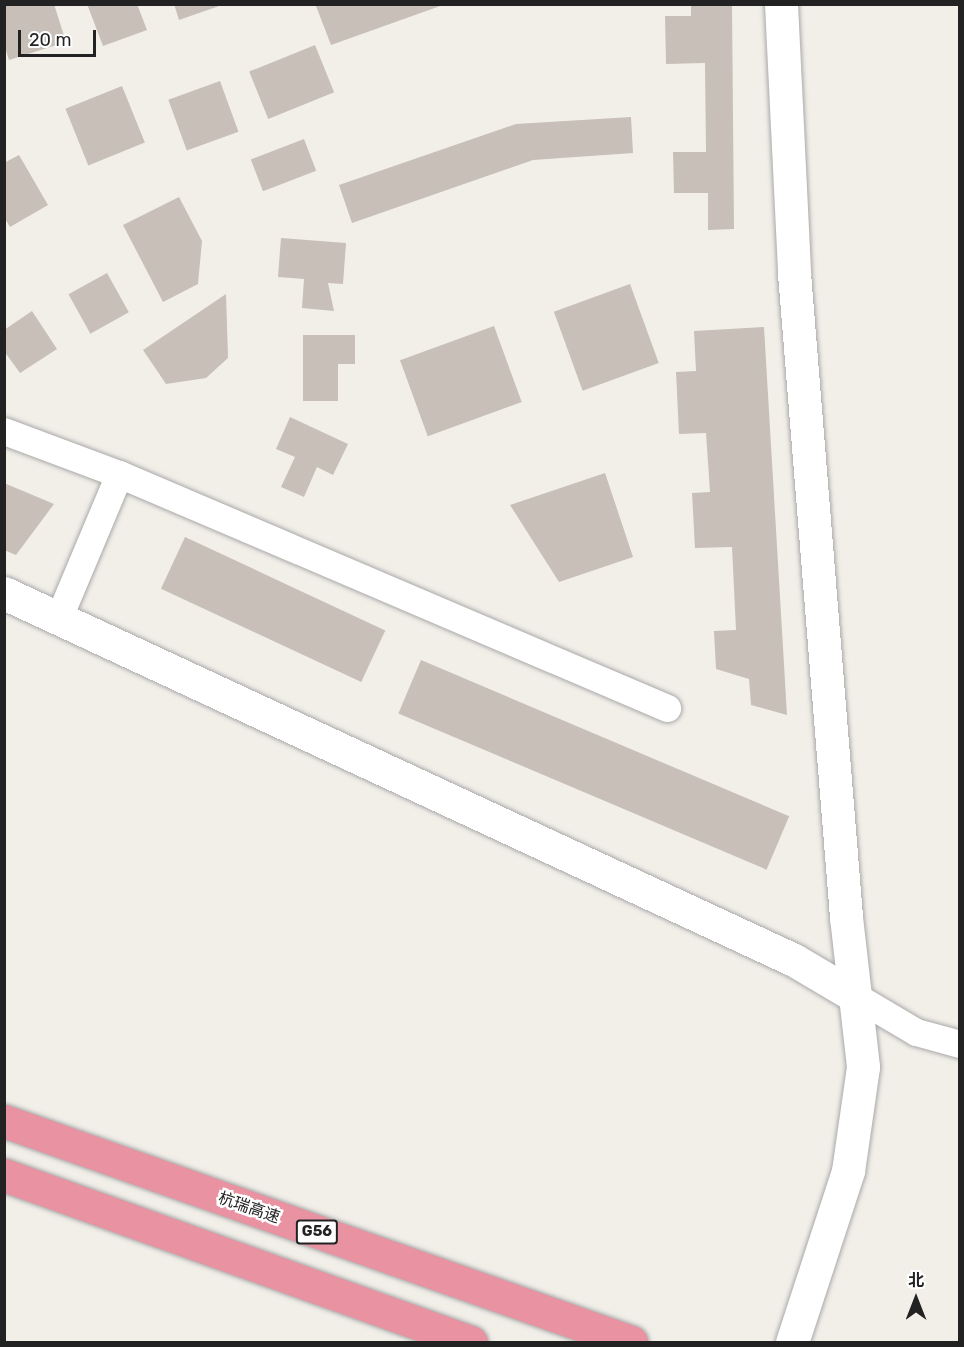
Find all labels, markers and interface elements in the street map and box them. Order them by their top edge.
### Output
scale bar [21,18,99,56]
text: 20 m [29,29,71,51]
street label: 杭瑞高速 [216,1189,282,1227]
road number: G56 [294,1220,340,1244]
north arrow [886,1269,946,1329]
text: 北 [908,1271,924,1290]

